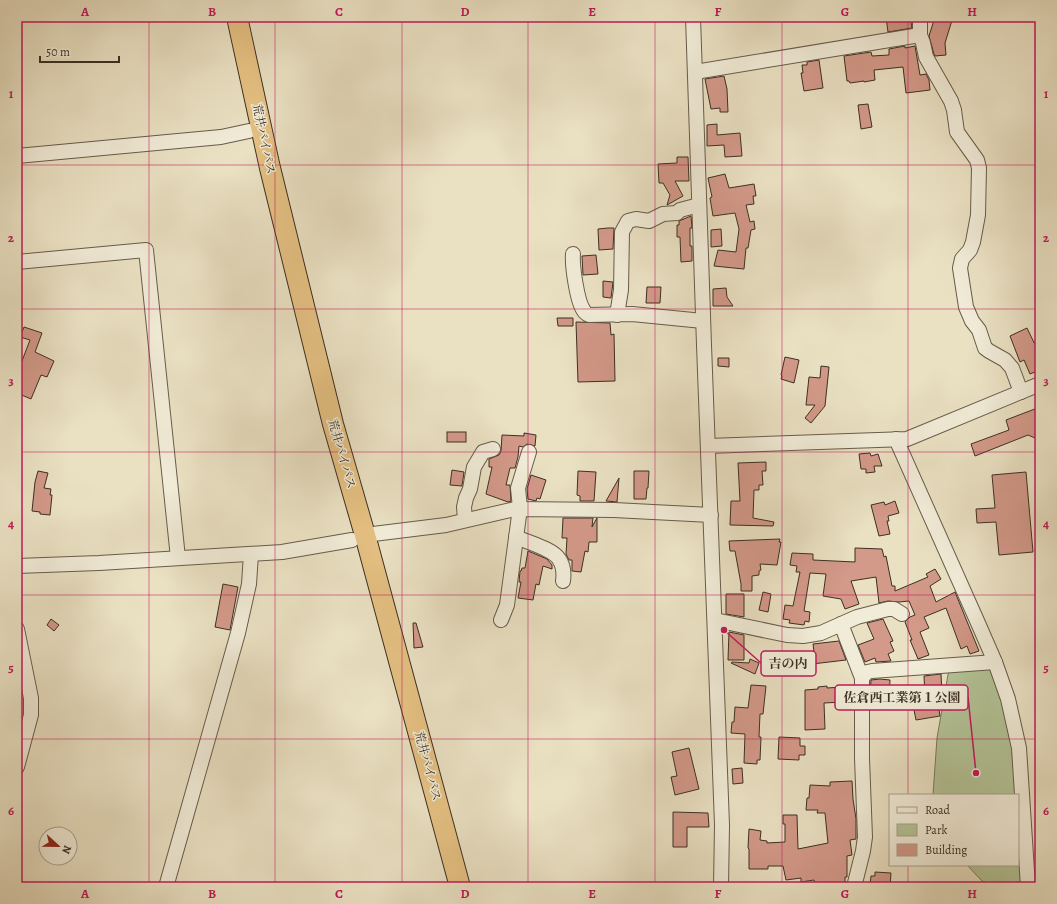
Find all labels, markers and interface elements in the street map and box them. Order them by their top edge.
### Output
text: A [80,3,90,20]
text: B [208,3,216,20]
text: C [335,3,343,20]
text: D [460,3,470,20]
text: E [588,3,596,20]
text: F [715,3,722,20]
text: G [841,3,849,20]
text: H [967,3,977,20]
scale bar [40,38,119,64]
text: 50 m [46,44,70,60]
text: 1 [9,85,14,102]
text: 1 [1044,85,1049,102]
street label: 荒井バイパス [249,102,279,176]
text: 2 [8,229,15,246]
text: 2 [1043,229,1050,246]
text: 3 [8,372,14,389]
text: 3 [1043,372,1049,389]
street label: 荒井バイパス [324,417,360,491]
text: 4 [8,515,14,532]
text: 4 [1043,515,1049,532]
callout: 吉の内 [761,651,816,676]
text: 吉の内 [768,655,808,672]
text: 5 [8,659,14,676]
text: 5 [1043,659,1049,676]
callout: 佐倉西工業第１公園 [835,685,968,710]
text: 佐倉西工業第１公園 [843,689,961,706]
street label: 荒井バイパス [411,729,445,803]
legend [889,794,1019,866]
text: 6 [8,802,14,819]
text: Road [925,802,951,818]
text: 6 [1043,802,1049,819]
text: Park [925,822,948,838]
north arrow [38,826,78,866]
text: Building [925,842,967,858]
text: N [58,843,75,856]
text: A [80,885,90,902]
text: B [208,885,216,902]
text: C [335,885,343,902]
text: D [460,885,470,902]
text: E [588,885,596,902]
text: F [715,885,722,902]
text: G [841,885,849,902]
text: H [967,885,977,902]

